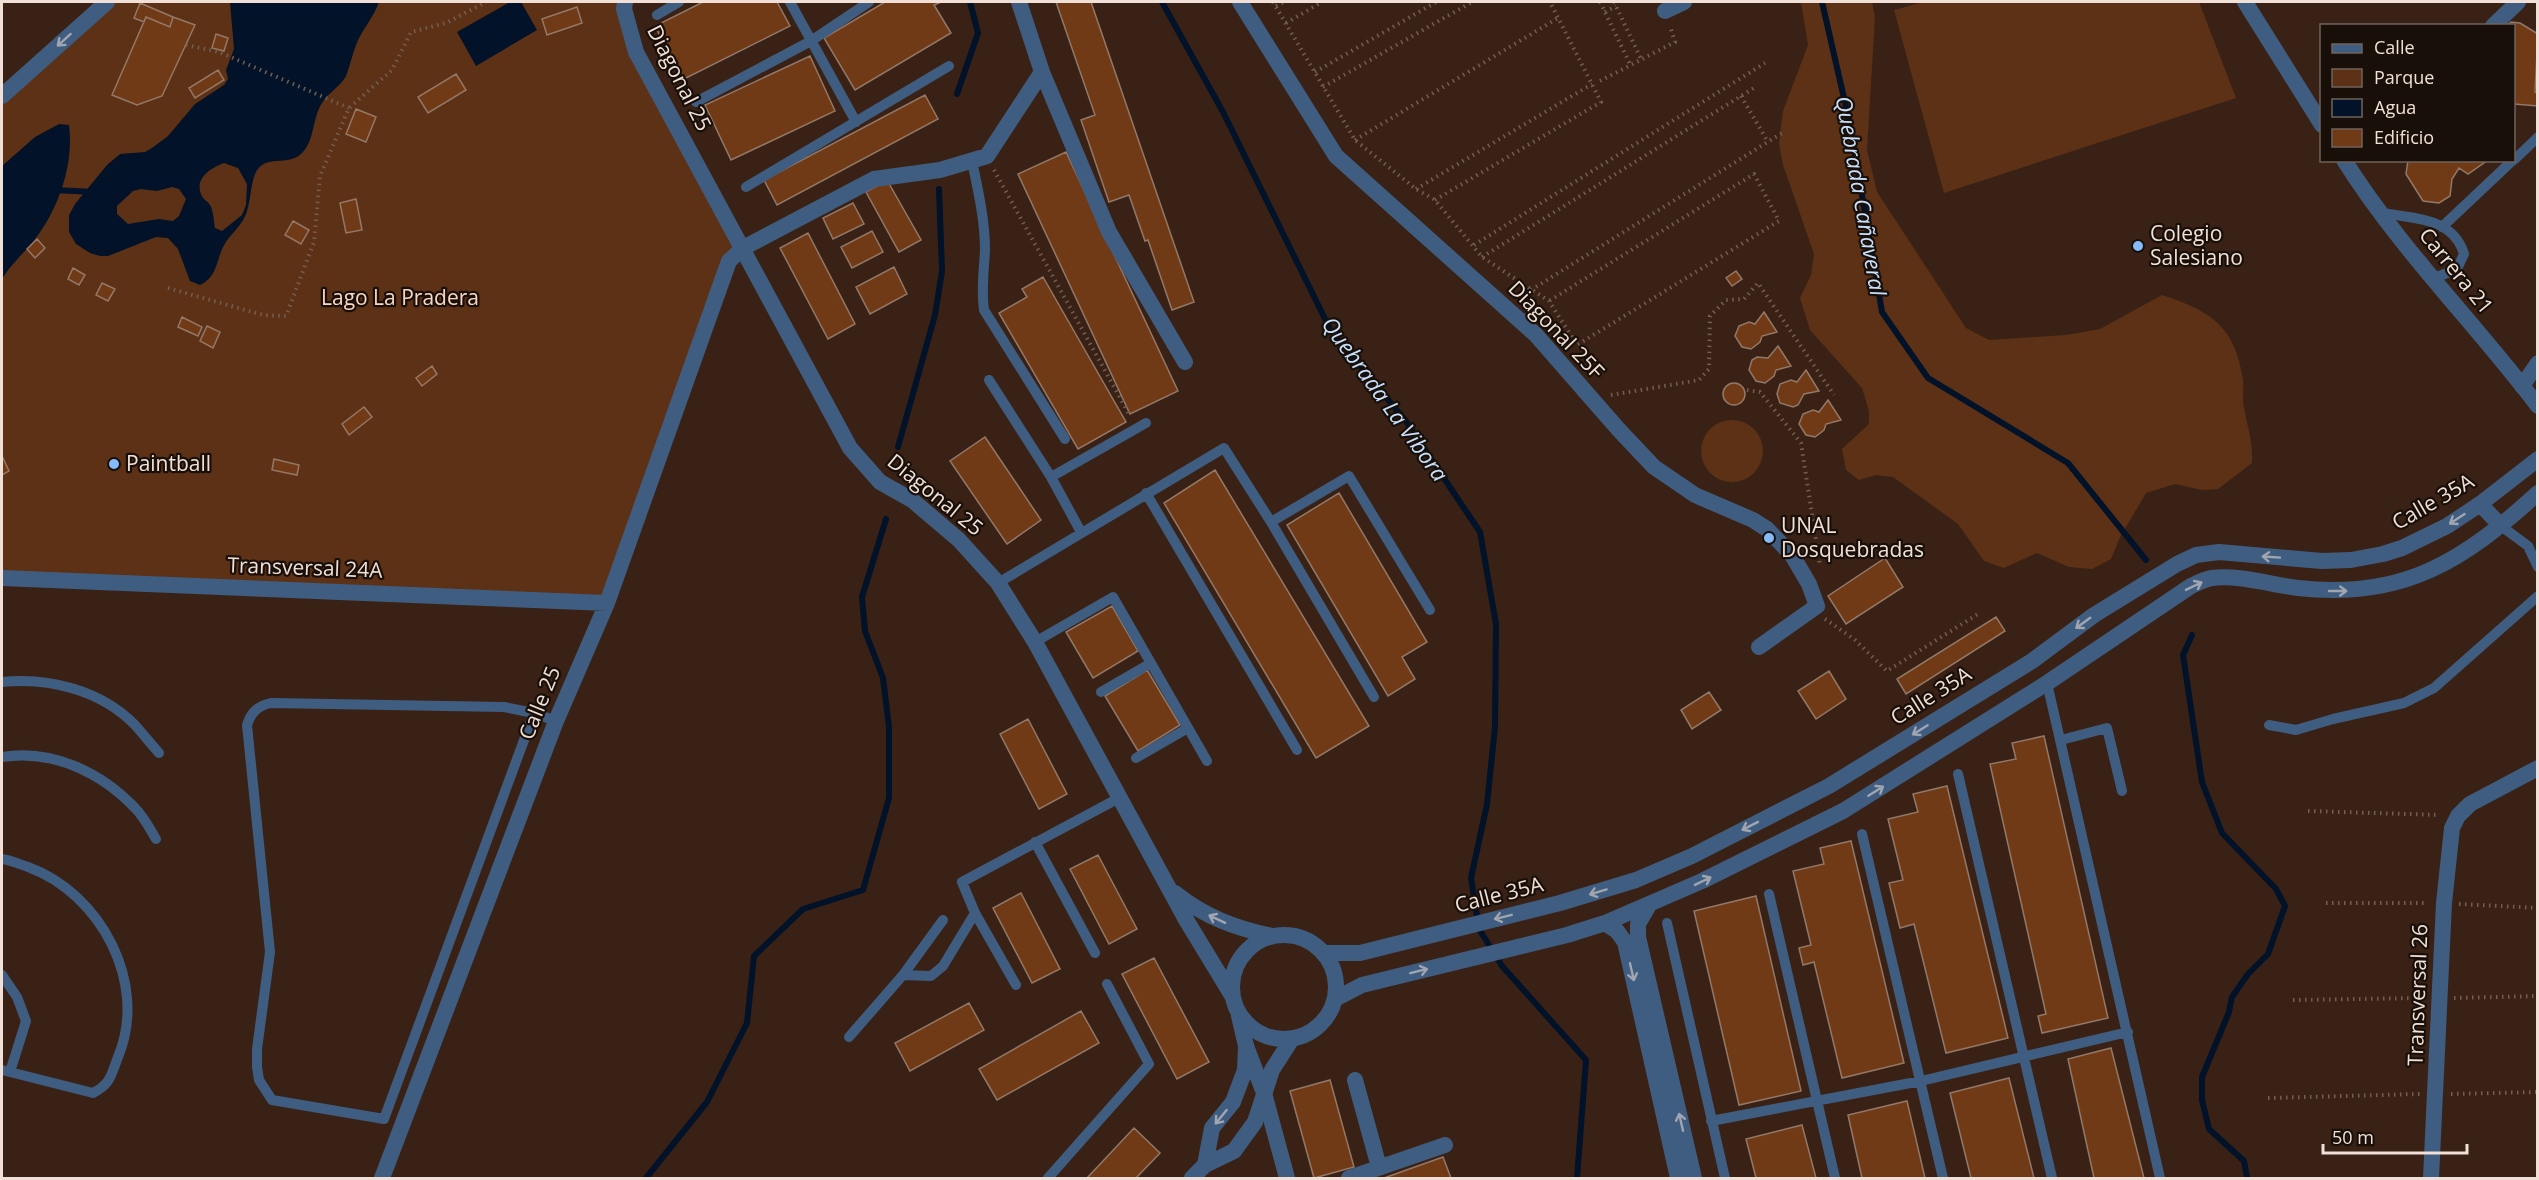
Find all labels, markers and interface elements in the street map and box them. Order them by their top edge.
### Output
street label: Diagonal 25 [641,20,719,135]
legend [2320,24,2515,162]
one-way arrow [57,33,72,47]
text: Calle [2374,35,2415,59]
text: Parque [2374,65,2434,89]
water label: Quebrada Cañaveral [1830,94,1894,299]
text: Agua [2374,95,2416,119]
text: Edificio [2374,125,2434,149]
place label: Colegio Salesiano [2150,219,2243,271]
street label: Carrera 21 [2413,221,2500,319]
marker: Colegio Salesiano [2131,239,2145,253]
street label: Diagonal 25F [1503,274,1611,385]
park label: Lago La Pradera [321,283,479,311]
water label: Quebrada La Vibora [1316,310,1456,487]
street label: Diagonal 25 [882,447,989,541]
place label: Paintball [126,449,211,477]
marker: Paintball [107,457,121,471]
street label: Calle 35A [2387,466,2479,536]
place label: UNAL Dosquebradas [1781,511,1924,563]
one-way arrow [2449,514,2466,526]
marker: UNAL Dosquebradas [1762,531,1776,545]
street label: Transversal 24A [227,550,384,584]
one-way arrow [2261,552,2281,563]
one-way arrow [2185,579,2203,591]
one-way arrow [2328,585,2348,596]
one-way arrow [2075,617,2091,630]
street label: Calle 35A [1885,659,1977,731]
street label: Calle 25 [512,662,566,743]
one-way arrow [1912,724,1929,736]
one-way arrow [1867,784,1884,796]
one-way arrow [1742,820,1760,832]
street label: Calle 35A [1452,869,1547,919]
one-way arrow [1693,874,1711,886]
one-way arrow [1589,887,1608,898]
one-way arrow [1494,912,1513,924]
one-way arrow [1208,913,1226,925]
street label: Transversal 26 [2401,924,2433,1066]
one-way arrow [1626,962,1638,981]
one-way arrow [1409,965,1428,977]
one-way arrow [1215,1108,1228,1124]
one-way arrow [1675,1112,1686,1132]
scale bar [2323,1117,2467,1155]
text: 50 m [2332,1125,2374,1149]

